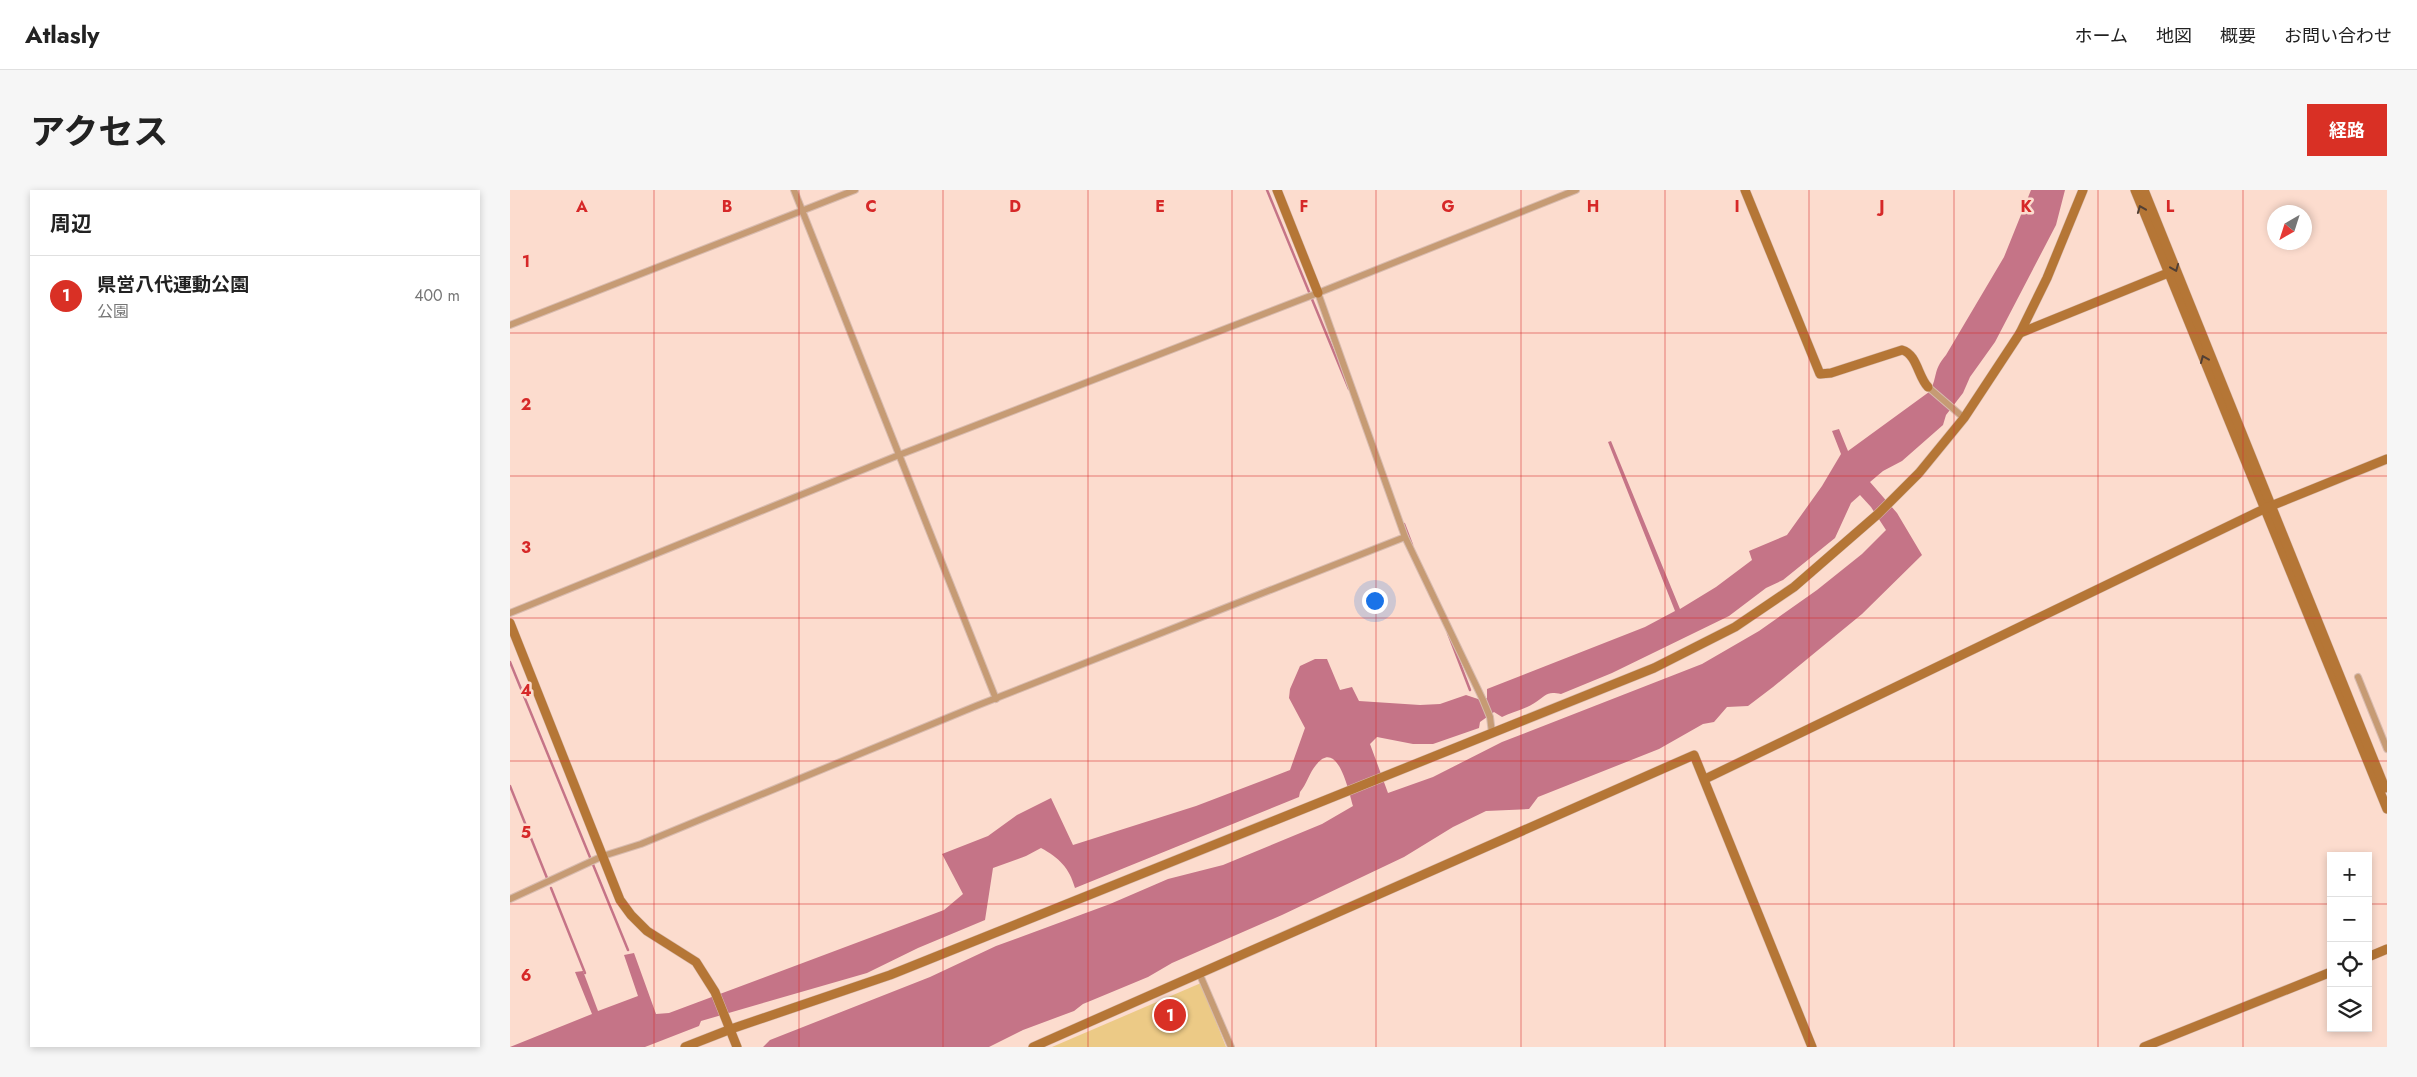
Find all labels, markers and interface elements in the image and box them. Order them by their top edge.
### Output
text: Atlasly [25,17,100,52]
text: ホーム [2075,23,2128,49]
text: 地図 [2156,23,2192,49]
text: 概要 [2220,23,2256,49]
text: お問い合わせ [2284,23,2392,49]
button: 経路 [2307,104,2387,156]
text: アクセス [30,107,168,157]
text: A [575,195,588,218]
text: B [722,195,732,218]
text: C [865,195,877,218]
text: D [1009,195,1021,218]
text: E [1155,195,1165,218]
text: F [1300,195,1308,218]
text: G [1441,195,1455,218]
text: H [1587,195,1599,218]
text: I [1734,195,1740,218]
text: J [1876,195,1885,218]
text: K [2020,195,2032,218]
text: L [2166,195,2175,218]
one-way arrow [2137,205,2148,214]
north arrow [2267,205,2312,250]
text: 周辺 [50,209,92,239]
text: 1 [522,250,530,273]
one-way arrow [2170,263,2180,271]
text: 県営八代運動公園 [97,271,249,298]
text: 1 [62,284,70,307]
text: 400 m [414,284,460,307]
text: 公園 [97,300,129,323]
one-way arrow [2199,355,2210,364]
text: 2 [521,393,531,416]
text: 3 [521,536,531,559]
your location [1362,588,1388,614]
text: 4 [520,679,532,702]
text: 5 [521,821,531,844]
map controls [2327,852,2372,1032]
button: + [2327,852,2372,897]
button: − [2327,897,2372,942]
button: locate [2327,942,2372,987]
text: 6 [521,964,531,987]
button: layers [2327,987,2372,1032]
pin: 1 [1154,996,1186,1034]

